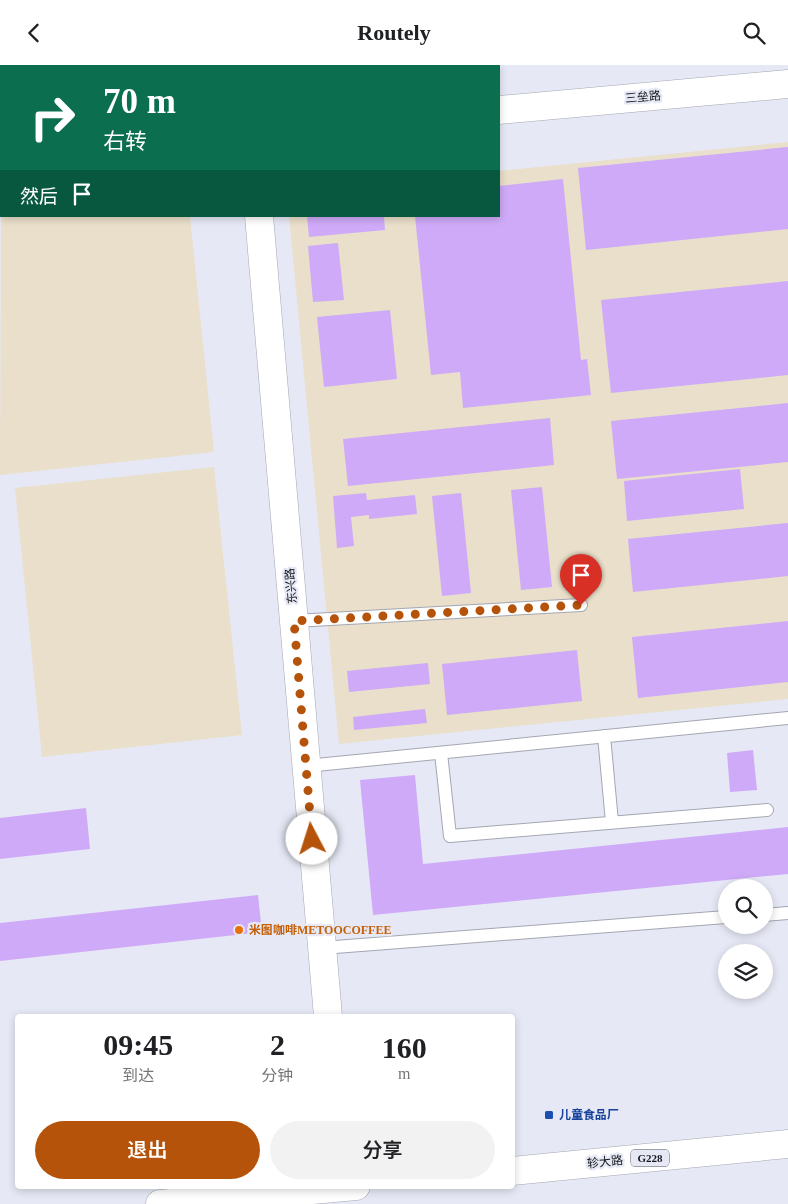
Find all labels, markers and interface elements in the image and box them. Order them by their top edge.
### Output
icon: back [20,19,48,47]
icon: search [740,19,768,47]
text: Routely [357,20,431,45]
text: 70 m [103,82,176,121]
icon: right [20,85,85,150]
street label: 三垒路 [624,88,662,106]
text: 右转 [103,129,147,154]
icon: arrive [68,180,96,208]
text: 然后 [20,186,58,207]
pin [560,554,602,605]
icon: arrive [567,561,595,589]
street label: 东兴路 [282,567,300,605]
position arrow [285,812,337,864]
map controls [718,879,773,999]
button: search [718,879,773,934]
place label: 米图咖啡METOOCOFFEE [249,923,391,937]
marker: 米图咖啡METOOCOFFEE [233,924,245,936]
button: layers [718,944,773,999]
text: 09:45 [103,1028,173,1061]
text: 2 [270,1028,285,1061]
text: 160 [382,1031,427,1064]
text: m [398,1065,410,1082]
text: 到达 [122,1067,154,1084]
text: 分钟 [261,1067,293,1084]
place label: 儿童食品厂 [559,1108,619,1122]
marker: 儿童食品厂 [543,1109,555,1121]
button: 退出 [35,1121,260,1179]
button: 分享 [270,1121,495,1179]
road number: G228 [631,1149,669,1167]
street label: 轸大路 [586,1153,624,1171]

